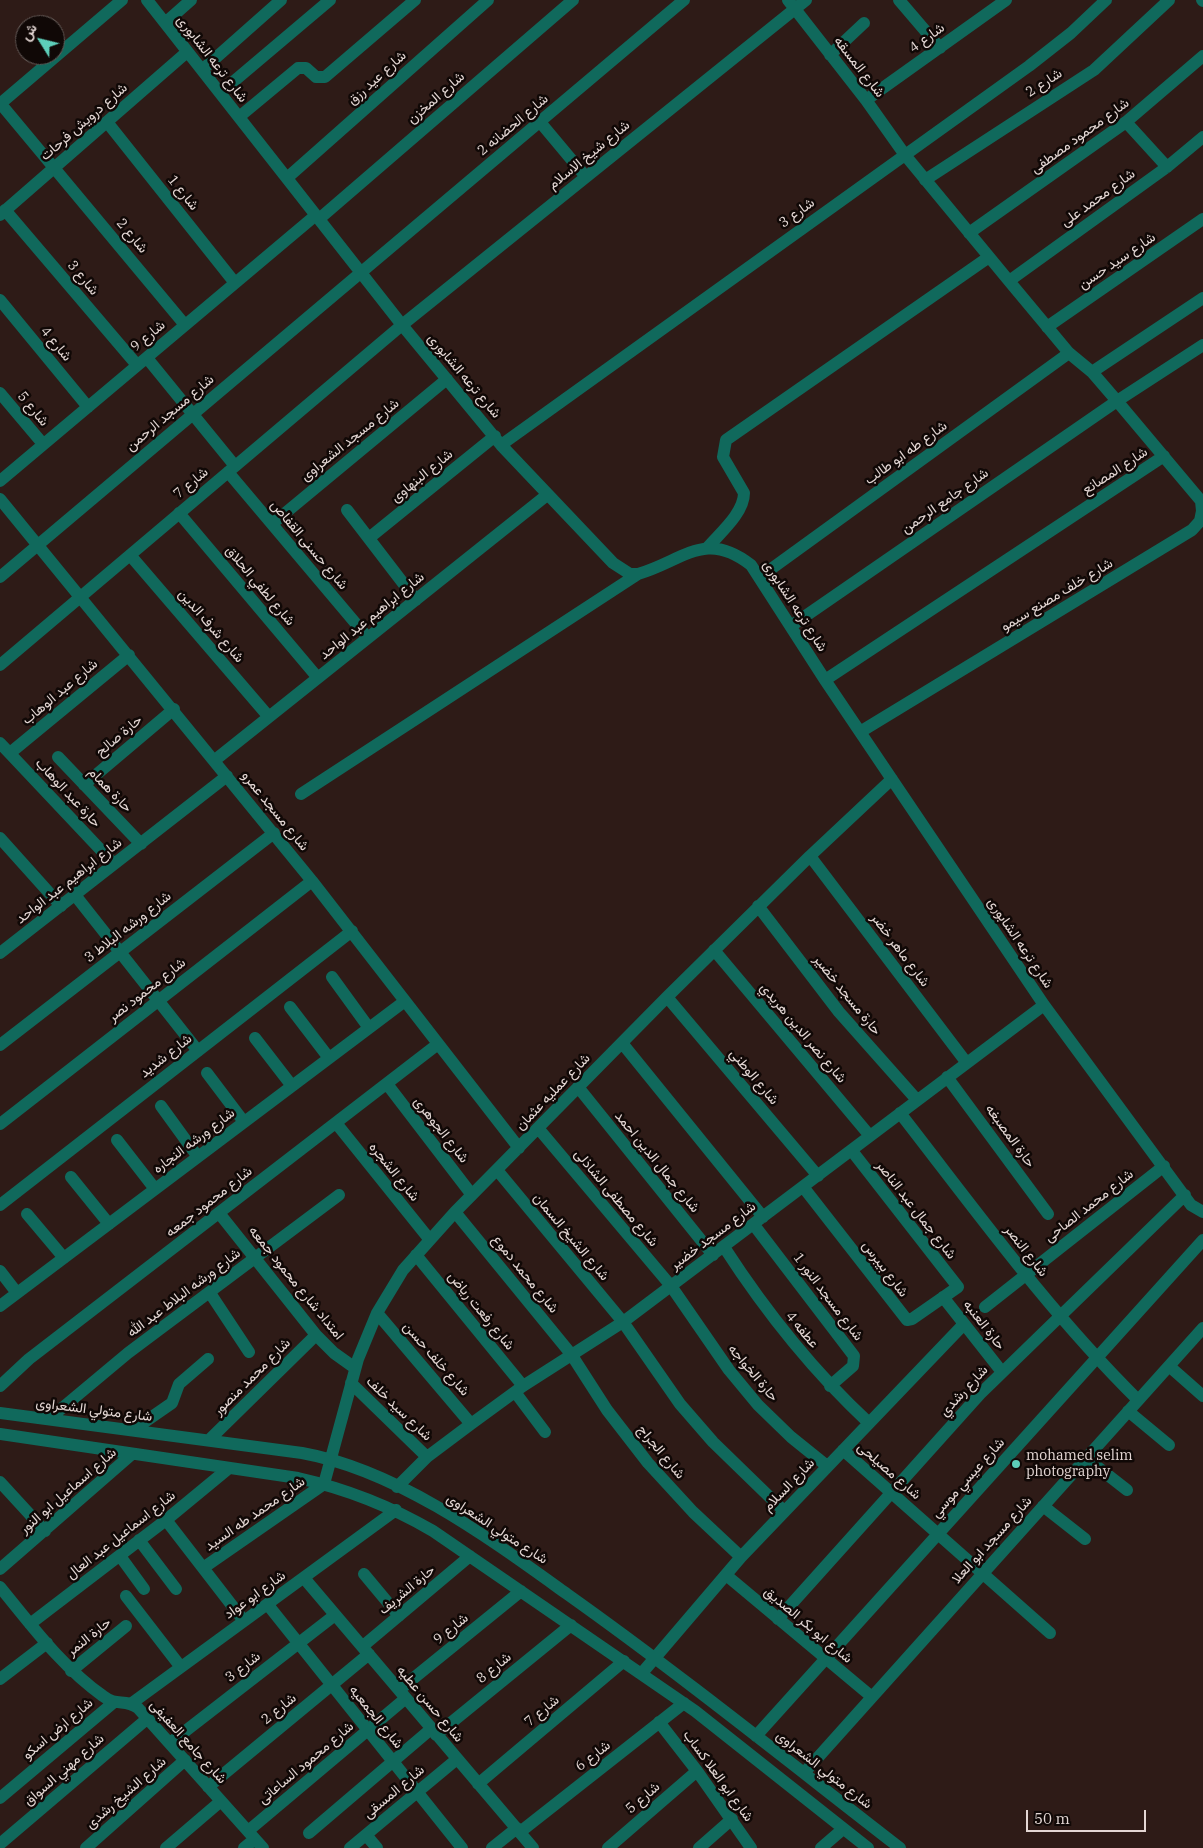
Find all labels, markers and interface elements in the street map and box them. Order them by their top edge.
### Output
street label: شارع ترعه الشابورى [173,12,251,106]
north arrow [15,15,65,65]
text: ش [16,20,41,44]
street label: شارع 4 [906,20,948,56]
street label: شارع المسقه [830,33,888,101]
street label: شارع عيد رزق [344,47,410,109]
street label: شارع 2 [1023,65,1065,101]
street label: شارع المخزن [404,68,468,128]
street label: شارع درويش فرحات [37,80,131,164]
street label: شارع الحضانه 2 [474,91,552,159]
street label: شارع محمود مصطفى [1027,95,1133,177]
street label: شارع شيخ الاسلام [545,117,633,193]
street label: شارع محمد على [1057,165,1139,231]
street label: شارع 1 [164,172,202,214]
street label: شارع 3 [776,195,818,231]
street label: شارع 2 [113,215,151,257]
street label: شارع سيد حسن [1075,229,1159,293]
street label: شارع 3 [64,257,102,299]
street label: شارع 9 [127,317,169,355]
street label: شارع 4 [37,323,75,365]
street label: شارع ترعه الشابورى [424,330,504,422]
street label: شارع مسجد الرحمن [122,371,218,455]
street label: شارع 5 [14,388,52,430]
street label: شارع مسجد الشعراوى [297,395,403,485]
street label: شارع طه ابو طالب [862,417,950,489]
street label: شارع المصانع [1079,444,1151,498]
street label: شارع البنهاوى [388,446,456,506]
street label: شارع 7 [170,464,212,502]
street label: شارع جامع الرحمن [898,465,992,537]
street label: شارع حسنى القفاص [267,497,351,593]
street label: شارع لطفي الحلاق [222,543,298,629]
street label: شارع خلف مصنع سيمو [998,555,1116,635]
street label: شارع ترعه الشابورى [759,557,831,655]
street label: شارع ابراهيم عبد الواحد [316,569,428,663]
street label: شارع شرف الدين [175,586,247,666]
street label: شارع عبد الوهاب [19,656,101,728]
street label: حارة صالح [92,712,146,760]
street label: حارة عبد الوهاب [32,755,104,831]
street label: حارة همام [84,764,136,816]
street label: شارع مسجد عمرو [238,768,312,854]
street label: شارع ابراهيم عبد الواحد [13,834,125,928]
street label: شارع ورشه البلاط 3 [81,888,175,966]
street label: شارع ترعه الشابورى [984,895,1056,991]
street label: شارع ماهر خضر [867,910,933,990]
street label: حارة مسجد خضير [810,951,884,1039]
street label: شارع محمود نصر [105,954,189,1026]
street label: شارع نصر الدين هريدي [756,979,850,1087]
street label: شارع شديد [137,1030,195,1082]
street label: شارع الوطني [726,1046,782,1108]
street label: شارع عمليه عثمان [512,1050,594,1134]
street label: شارع الجوهرى [410,1094,472,1166]
street label: حارة المصبغه [981,1101,1039,1171]
street label: شارع ورشه النجاره [150,1105,238,1177]
street label: شارع جمال الدين احمد [611,1108,703,1216]
street label: شارع الشجره [365,1139,423,1205]
street label: شارع مصطفى الشاذلى [570,1146,662,1250]
street label: شارع جمال عبد الناصر [872,1157,960,1263]
street label: شارع محمود جمعه [162,1163,256,1241]
street label: شارع محمد الصاحى [1041,1166,1137,1246]
street label: شارع الشيخ السمان [529,1190,613,1284]
street label: شارع مسجد خضير [667,1198,759,1274]
street label: شارع النصر [1001,1222,1051,1280]
street label: امتداد شارع محمود جمعه [245,1223,347,1343]
street label: شارع محمد دموع [488,1231,562,1317]
street label: شارع بيبرس [858,1237,912,1301]
street label: شارع ورشه البلاط عبد الله [124,1245,244,1341]
street label: شارع مسجد النور 1 [790,1250,866,1344]
street label: شارع رفعت رياض [444,1268,518,1354]
street label: حارة العنبه [959,1297,1009,1353]
street label: عطفه 4 [782,1308,822,1352]
street label: شارع خلف حسن [399,1318,473,1400]
street label: شارع محمد منصور [210,1335,294,1419]
street label: حارة الخواجه [724,1341,782,1405]
street label: شارع رشدي [936,1362,992,1420]
street label: شارع سيد خلف [363,1373,435,1445]
street label: شارع متولي الشعراوى [35,1395,153,1425]
street label: شارع الجراج [634,1422,688,1482]
street label: شارع عيسي موسي [928,1435,1008,1521]
street label: شارع مصيلحى [854,1439,924,1503]
street label: شارع اسماعيل ابو النور [16,1444,120,1538]
place label: mohamed selim photography [1026,1448,1133,1480]
street label: شارع السلام [760,1455,818,1515]
marker: mohamed selim photography [1010,1458,1022,1470]
street label: شارع محمد طه السيد [202,1473,308,1555]
street label: شارع اسماعيل عبد العال [63,1487,179,1583]
street label: شارع متولي الشعراوى [443,1490,551,1568]
street label: شارع مسجد ابو العلا [948,1493,1036,1587]
street label: حارة الشريف [375,1562,439,1618]
street label: شارع ابو عواد [221,1567,289,1623]
street label: شارع ابو بكر الصديق [760,1583,856,1667]
street label: شارع 9 [430,1610,472,1648]
street label: حارة النمر [64,1614,114,1660]
street label: شارع 3 [222,1648,264,1686]
street label: شارع 8 [473,1649,515,1687]
street label: شارع حسن عطيه [393,1662,467,1746]
street label: شارع الجمعيه [345,1682,407,1752]
street label: شارع 2 [258,1690,300,1728]
street label: شارع 7 [521,1692,563,1730]
street label: شارع ارض اسكو [19,1695,97,1763]
street label: شارع جامع العفيفى [146,1697,230,1787]
street label: شارع محمود الساعاتى [255,1718,357,1808]
street label: شارع ابو العلا كساب [679,1727,757,1825]
street label: شارع متولي الشعراوى [773,1727,875,1813]
street label: شارع مهني السواق [20,1730,108,1810]
street label: شارع 6 [572,1737,614,1775]
street label: شارع الشيخ رشدى [82,1753,170,1833]
street label: شارع المسقى [360,1762,428,1822]
street label: شارع 5 [622,1779,664,1817]
scale bar [1028,1800,1148,1832]
text: 50 m [1034,1809,1070,1828]

